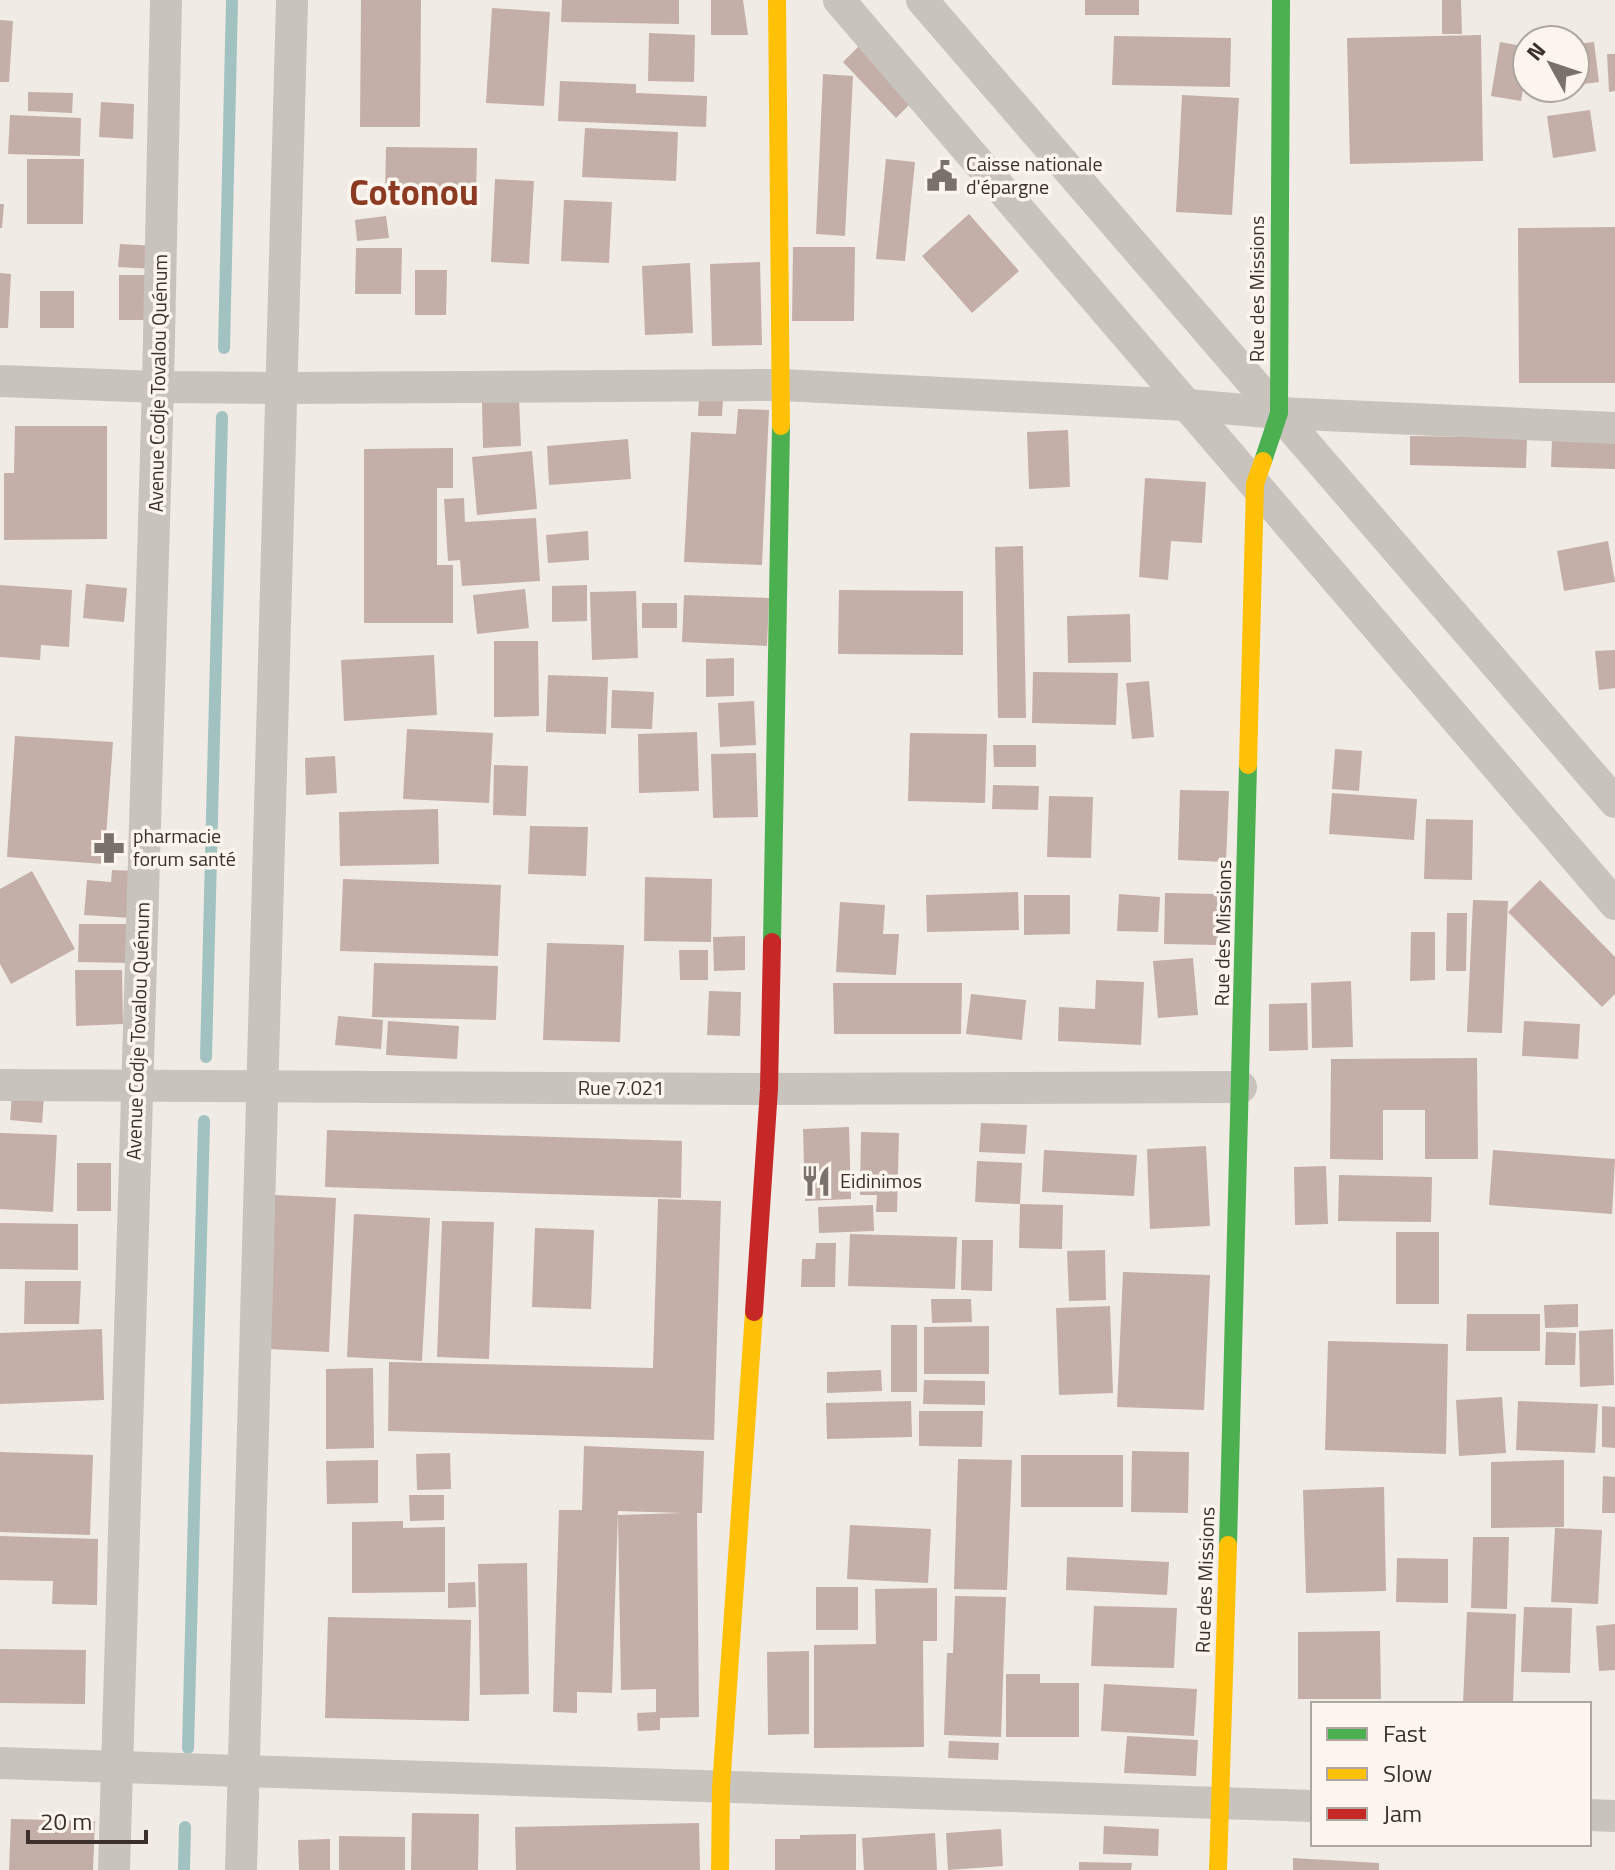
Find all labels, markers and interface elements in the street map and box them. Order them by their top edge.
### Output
north arrow [1511,24,1591,104]
text: N [1518,34,1554,68]
place label: Caisse nationale d'épargne [966,148,1103,202]
public building icon: Caisse nationale d'épargne [925,159,959,193]
district label: Cotonou [349,164,479,219]
street label: Rue des Missions [1241,216,1272,362]
street label: Avenue Codje Tovalou Quénum [140,254,175,512]
place label: pharmacie forum santé [133,820,236,874]
pharmacy icon: pharmacie forum santé [92,831,126,865]
street label: Rue des Missions [1206,859,1239,1007]
street label: Avenue Codje Tovalou Quénum [118,901,158,1161]
street label: Rue 7.021 [578,1072,664,1103]
restaurant icon: Eidinimos [799,1164,833,1198]
place label: Eidinimos [840,1165,922,1196]
street label: Rue des Missions [1186,1506,1223,1654]
legend [1311,1702,1591,1846]
text: Fast [1383,1715,1427,1751]
text: Slow [1383,1755,1432,1791]
scale bar [28,1794,146,1844]
text: Jam [1383,1795,1422,1831]
text: 20 m [40,1803,92,1839]

